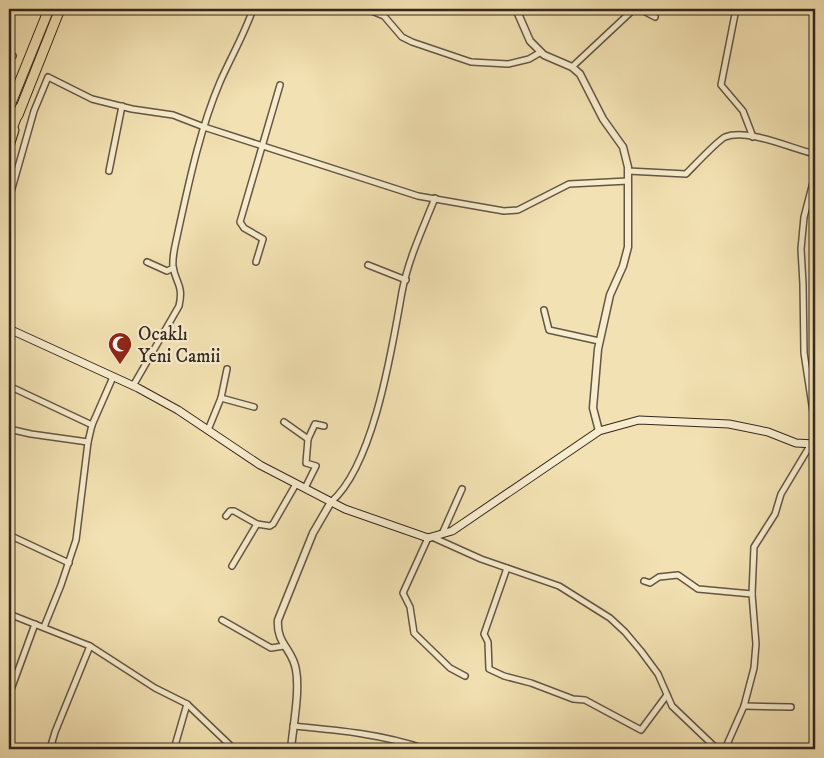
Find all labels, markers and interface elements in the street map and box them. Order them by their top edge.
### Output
place label: Ocaklı Yeni Camii [138,323,220,368]
mosque icon: Ocaklı Yeni Camii [107,331,133,365]

